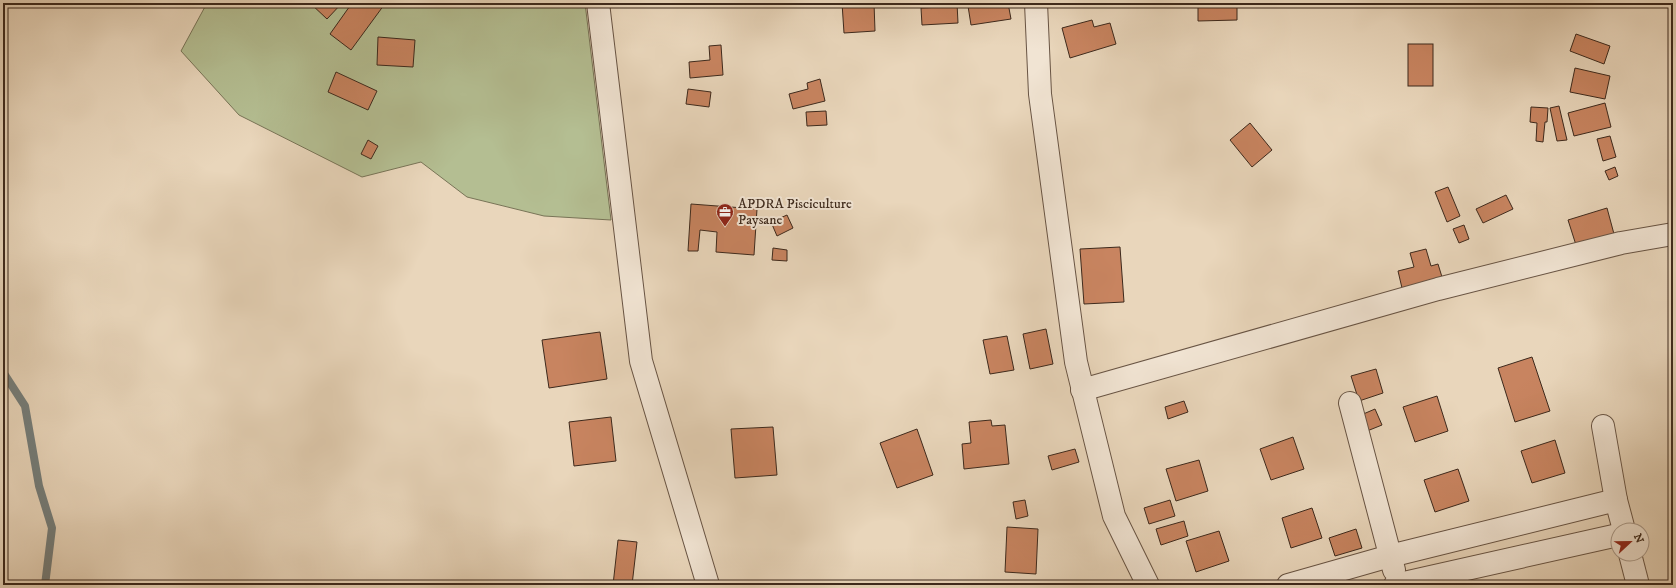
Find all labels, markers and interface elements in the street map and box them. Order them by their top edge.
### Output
place label: APDRA Pisciculture Paysane [738,195,852,229]
office icon: APDRA Pisciculture Paysane [715,202,735,227]
north arrow [1610,522,1650,562]
text: N [1630,532,1647,545]

